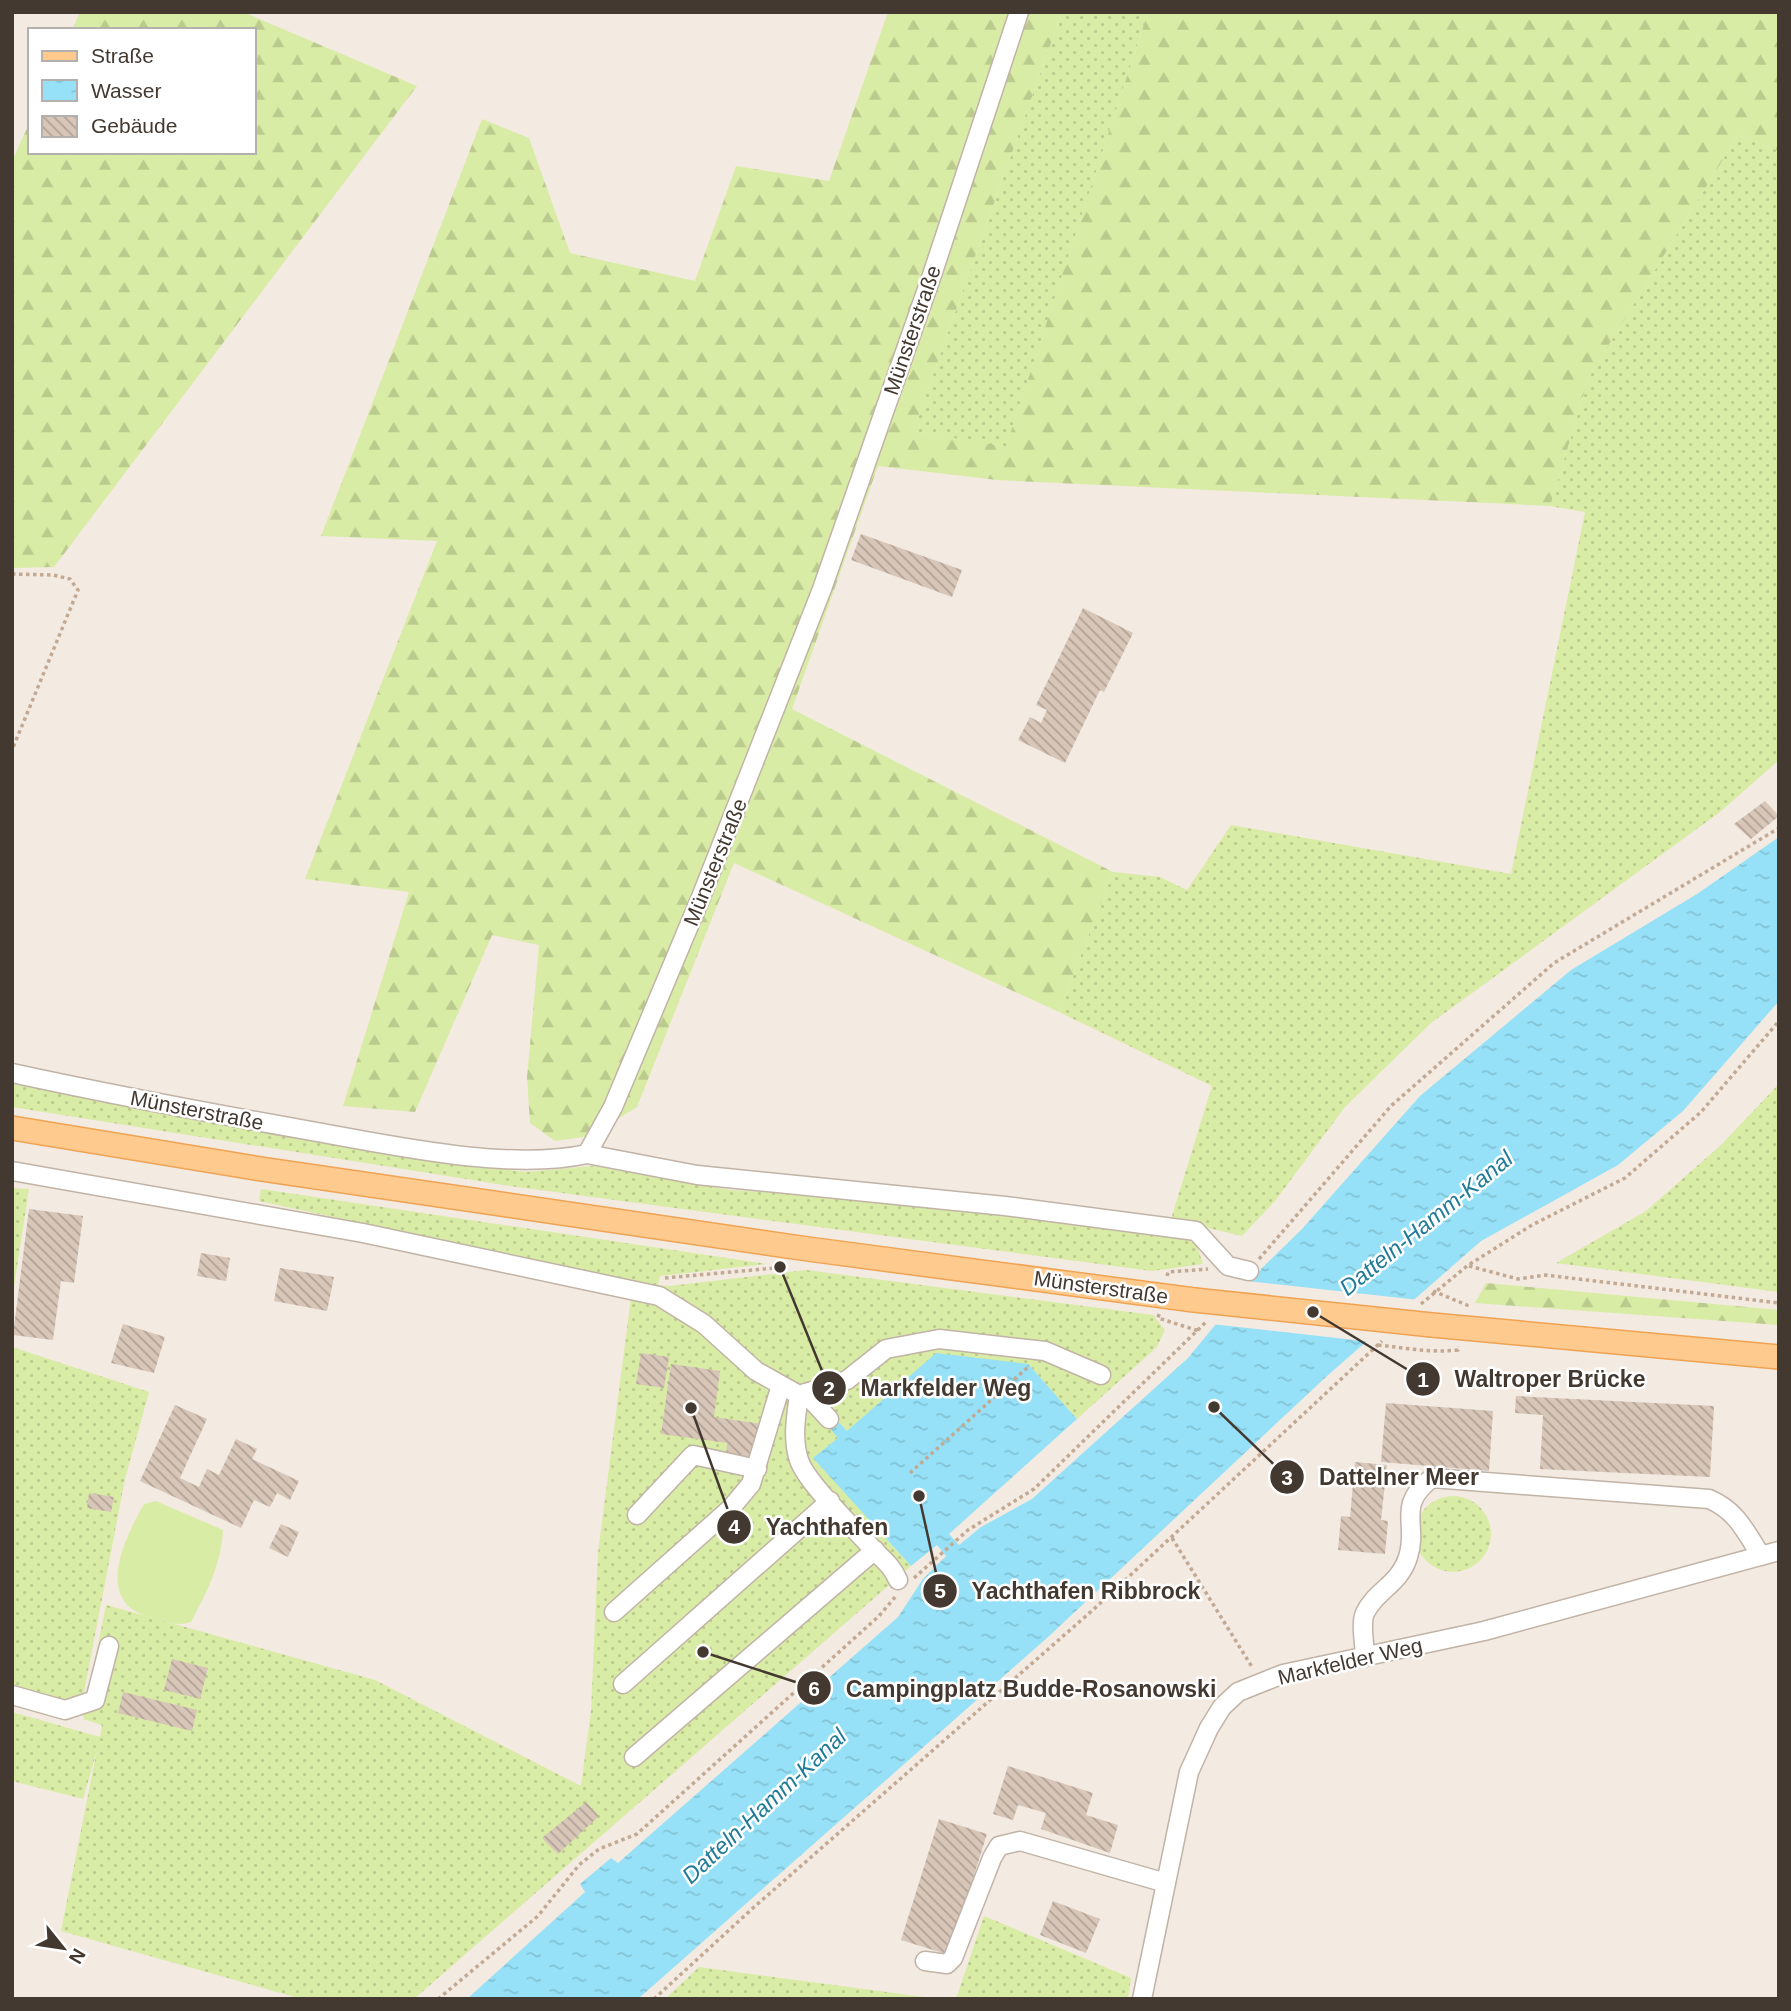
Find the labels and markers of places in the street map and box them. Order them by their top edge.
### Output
callout: Waltroper Brücke [1406,1357,1660,1401]
callout: Markfelder Weg [812,1366,1045,1410]
callout: Dattelner Meer [1270,1455,1492,1499]
callout: Yachthafen [716,1505,902,1549]
callout: Yachthafen Ribbrock [922,1569,1214,1613]
callout: Campingplatz Budde-Rosanowski [797,1666,1230,1710]

